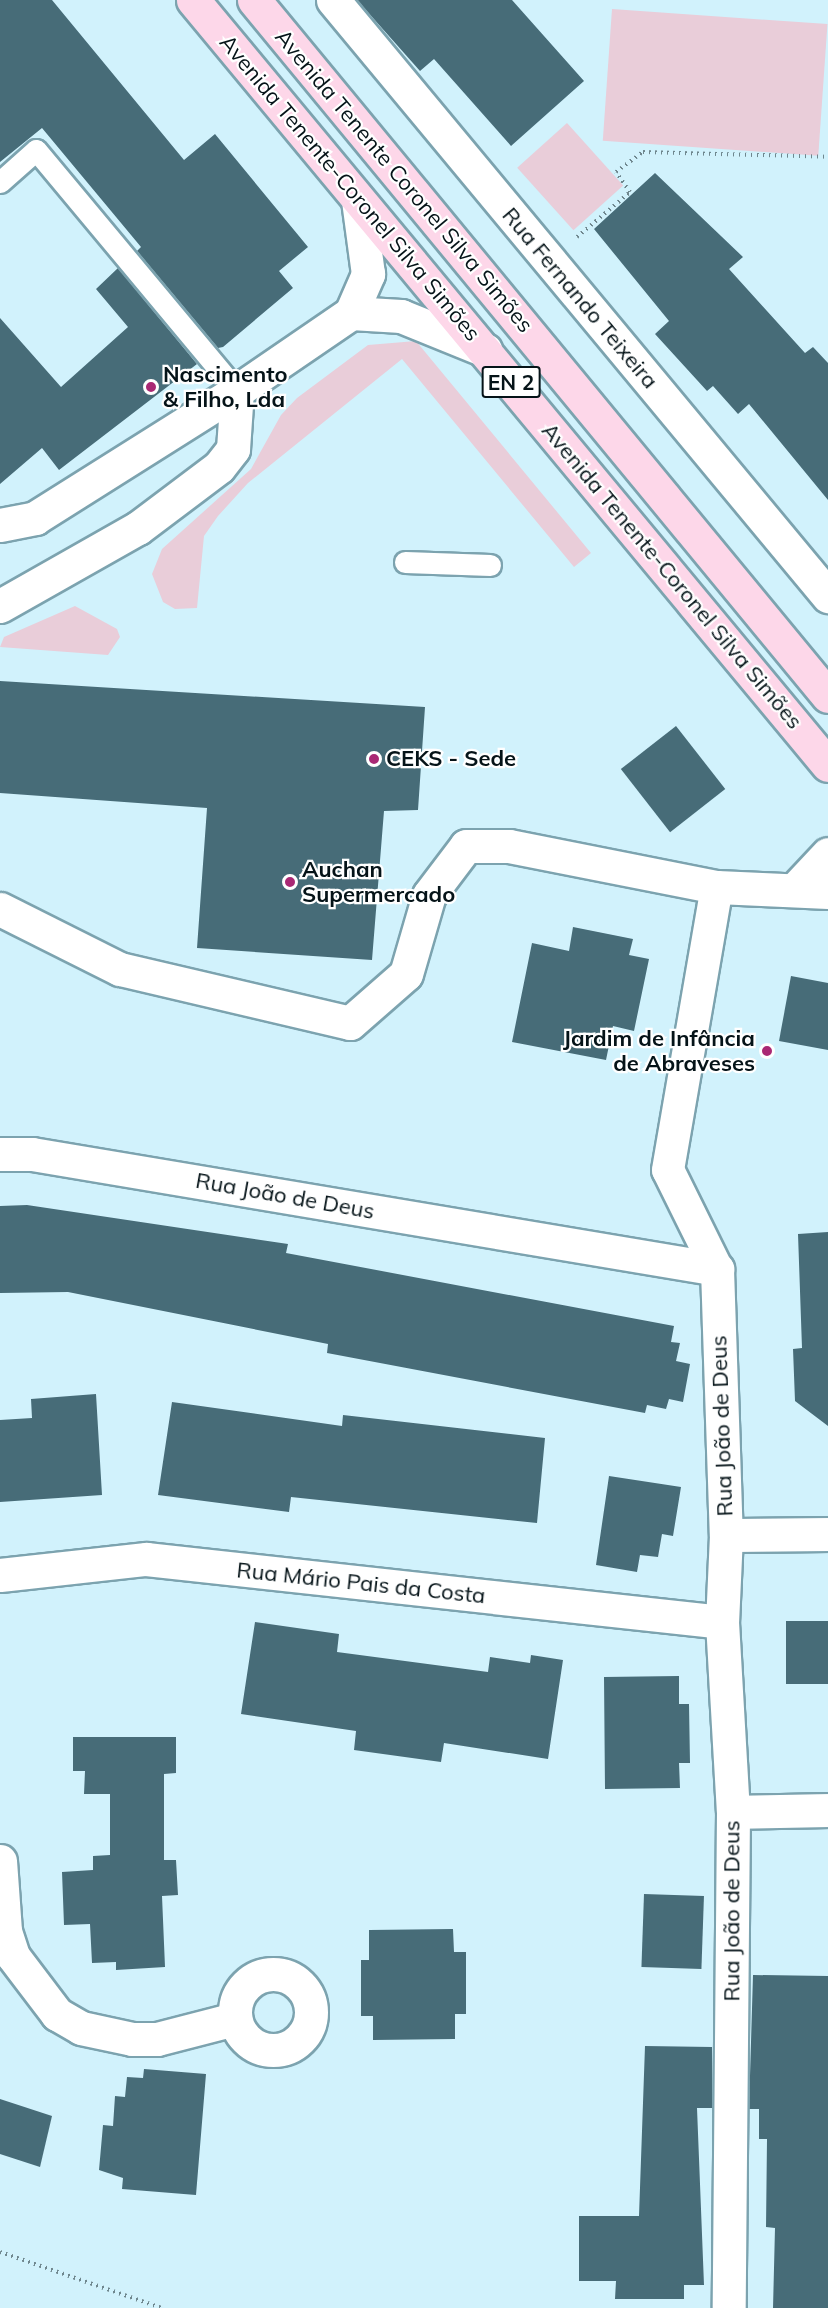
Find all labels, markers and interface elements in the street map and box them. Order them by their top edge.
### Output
street label: Avenida Tenente Coronel Silva Simões [269,24,539,338]
street label: Avenida Tenente-Coronel Silva Simões [214,30,486,346]
street label: Rua Fernando Teixeira [497,202,663,394]
place label: Nascimento & Filho, Lda [163,361,287,412]
road number: EN 2 [481,364,541,400]
marker: Nascimento & Filho, Lda [144,380,158,394]
street label: Avenida Tenente-Coronel Silva Simões [536,418,808,734]
place label: CEKS - Sede [386,746,516,772]
marker: CEKS - Sede [367,752,381,766]
place label: Auchan Supermercado [302,856,455,908]
marker: Auchan Supermercado [283,875,297,889]
place label: Jardim de Infância de Abraveses [563,1025,755,1076]
marker: Jardim de Infância de Abraveses [760,1044,774,1058]
street label: Rua João de Deus [194,1167,376,1225]
street label: Rua João de Deus [706,1335,738,1517]
street label: Rua Mário Pais da Costa [235,1557,487,1609]
street label: Rua João de Deus [719,1820,745,2002]

